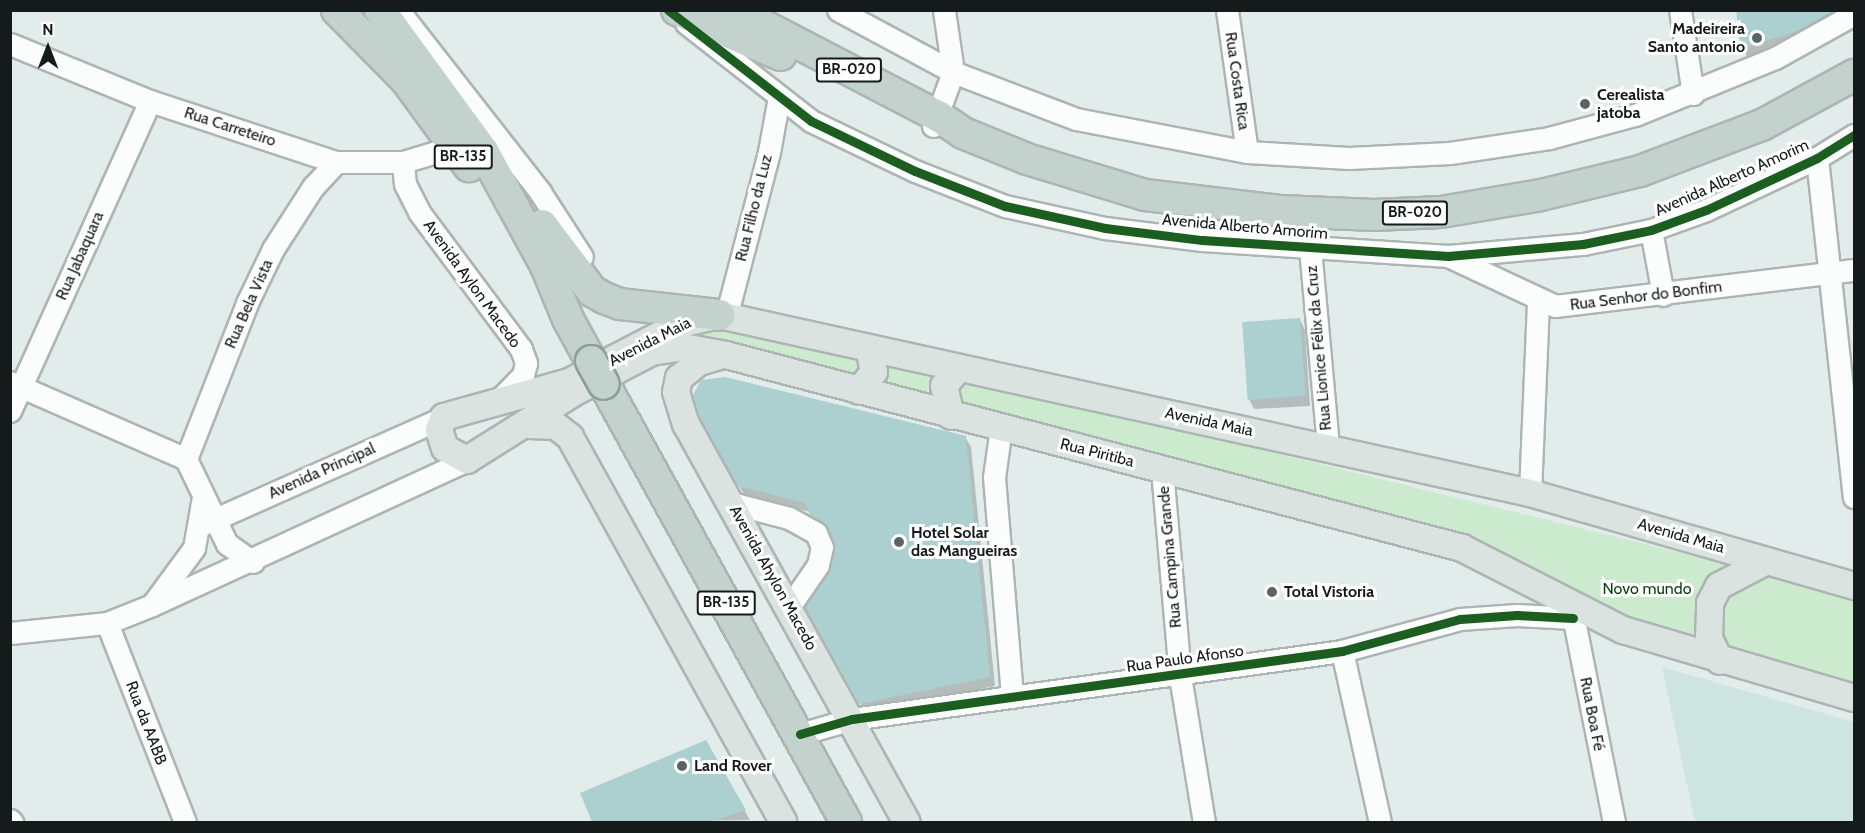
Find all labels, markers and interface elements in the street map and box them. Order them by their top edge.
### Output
north arrow [18,18,78,78]
place label: Madeireira Santo antonio [1648,19,1745,57]
text: N [42,20,54,39]
street label: Rua Costa Rica [1221,31,1253,131]
marker: Madeireira Santo antonio [1750,31,1764,45]
road number: BR-020 [814,58,884,82]
place label: Cerealista jatoba [1597,85,1664,123]
marker: Cerealista jatoba [1578,97,1592,111]
street label: Rua Carreteiro [182,103,278,151]
street label: Avenida Alberto Amorim [1652,135,1812,221]
road number: BR-135 [433,145,493,169]
street label: Rua Filho da Luz [731,153,777,263]
road number: BR-020 [1380,201,1450,225]
street label: Rua Jabaquara [52,209,108,303]
street label: Avenida Alberto Amorim [1161,210,1329,244]
street label: Avenida Aylon Macedo [419,216,525,352]
street label: Rua Bela Vista [221,256,277,352]
street label: Rua Lionice Félix da Cruz [1302,265,1336,431]
street label: Rua Senhor do Bonfim [1569,277,1723,315]
street label: Avenida Maia [606,313,694,371]
street label: Avenida Maia [1163,403,1255,441]
street label: Rua Piritiba [1058,435,1136,471]
street label: Avenida Principal [265,439,379,503]
street label: Rua Campina Grande [1154,485,1186,629]
street label: Avenida Ahylon Macedo [725,502,821,654]
street label: Avenida Maia [1635,514,1727,558]
place label: Hotel Solar das Mangueiras [911,523,1017,561]
marker: Hotel Solar das Mangueiras [892,535,906,549]
park label: Novo mundo [1603,579,1691,599]
place label: Total Vistoria [1284,582,1374,602]
marker: Total Vistoria [1265,585,1279,599]
road number: BR-135 [696,591,756,615]
street label: Rua Paulo Afonso [1125,641,1245,677]
street label: Rua Boa Fé [1575,676,1609,752]
street label: Rua da AABB [121,678,171,768]
place label: Land Rover [694,756,772,776]
marker: Land Rover [675,759,689,773]

